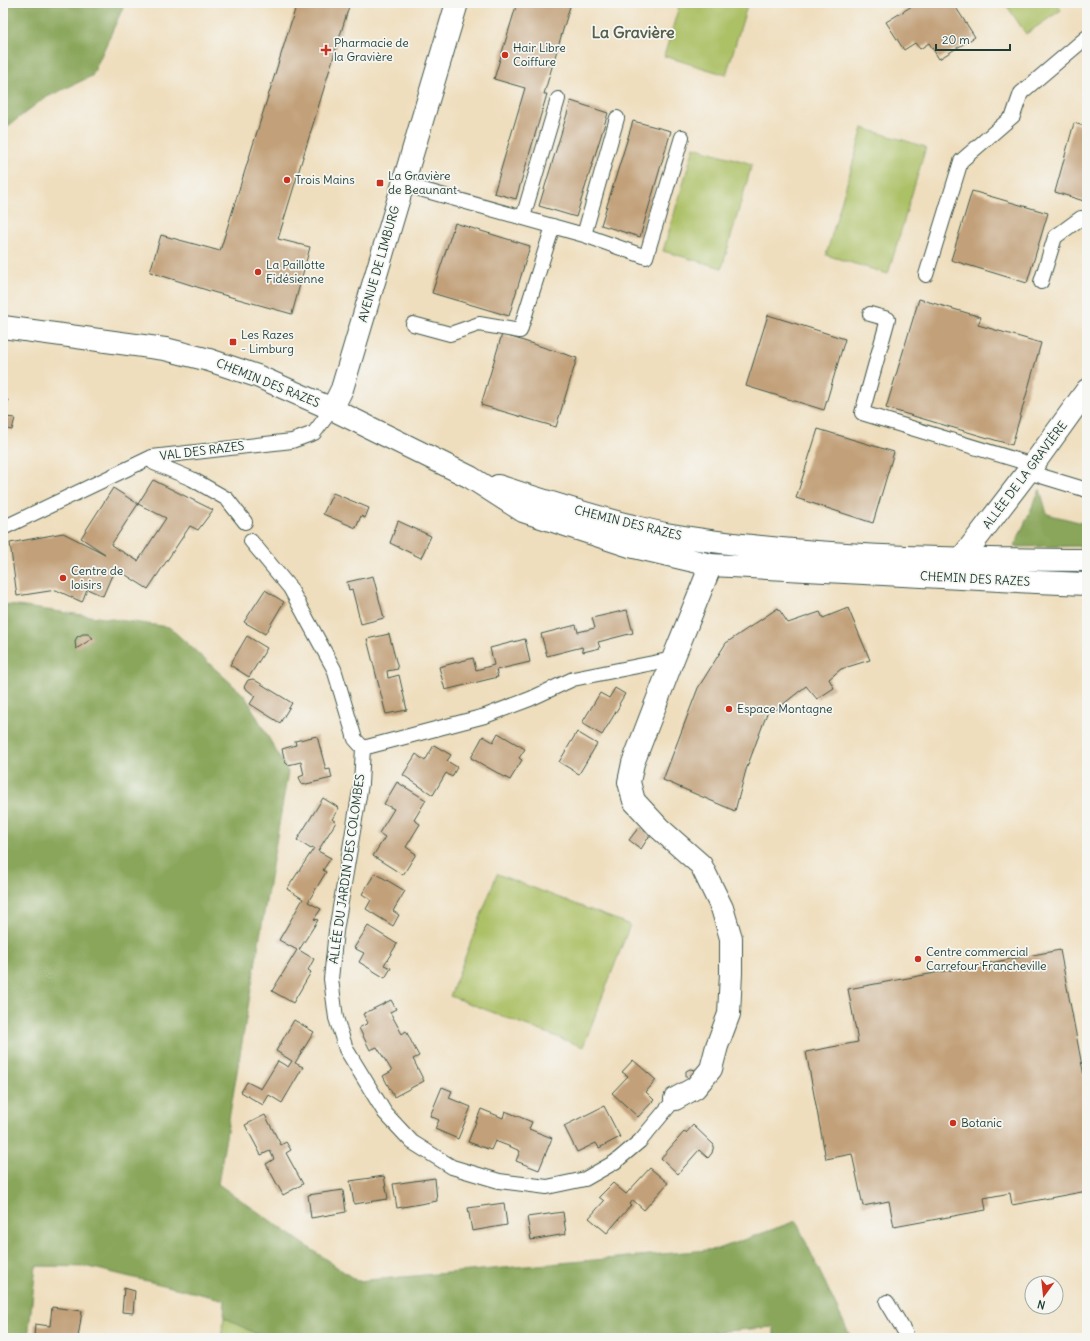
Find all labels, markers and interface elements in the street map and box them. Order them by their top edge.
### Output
district label: La Gravière [591,22,675,42]
scale bar [936,26,1010,52]
text: 20 m [942,32,970,47]
place label: Pharmacie de la Gravière [334,35,409,64]
place label: Hair Libre Coiffure [513,40,566,69]
marker: Pharmacie de la Gravière [321,45,331,55]
marker: Hair Libre Coiffure [500,50,510,60]
place label: La Gravière de Beaunant [388,168,457,197]
place label: Trois Mains [295,172,355,187]
marker: Trois Mains [282,175,292,185]
marker: La Gravière de Beaunant [375,178,385,188]
street label: AVENUE DE LIMBURG [355,204,402,324]
place label: La Paillotte Fidésienne [266,257,325,286]
marker: La Paillotte Fidésienne [253,267,263,277]
place label: Les Razes - Limburg [241,327,294,356]
marker: Les Razes - Limburg [228,337,238,347]
street label: CHEMIN DES RAZES [214,355,322,410]
street label: ALLÉE DE LA GRAVIÈRE [979,418,1070,532]
street label: VAL DES RAZES [159,438,245,463]
street label: CHEMIN DES RAZES [573,502,684,543]
place label: Centre de loisirs [71,563,123,592]
street label: CHEMIN DES RAZES [920,568,1031,589]
marker: Centre de loisirs [58,573,68,583]
place label: Espace Montagne [737,701,833,716]
marker: Espace Montagne [724,704,734,714]
street label: ALLÉE DU JARDIN DES COLOMBES [326,773,367,965]
place label: Centre commercial Carrefour Francheville [926,944,1047,973]
marker: Centre commercial Carrefour Francheville [913,954,923,964]
place label: Botanic [961,1115,1002,1130]
marker: Botanic [948,1118,958,1128]
north arrow [1024,1275,1064,1315]
text: N [1036,1297,1047,1312]

